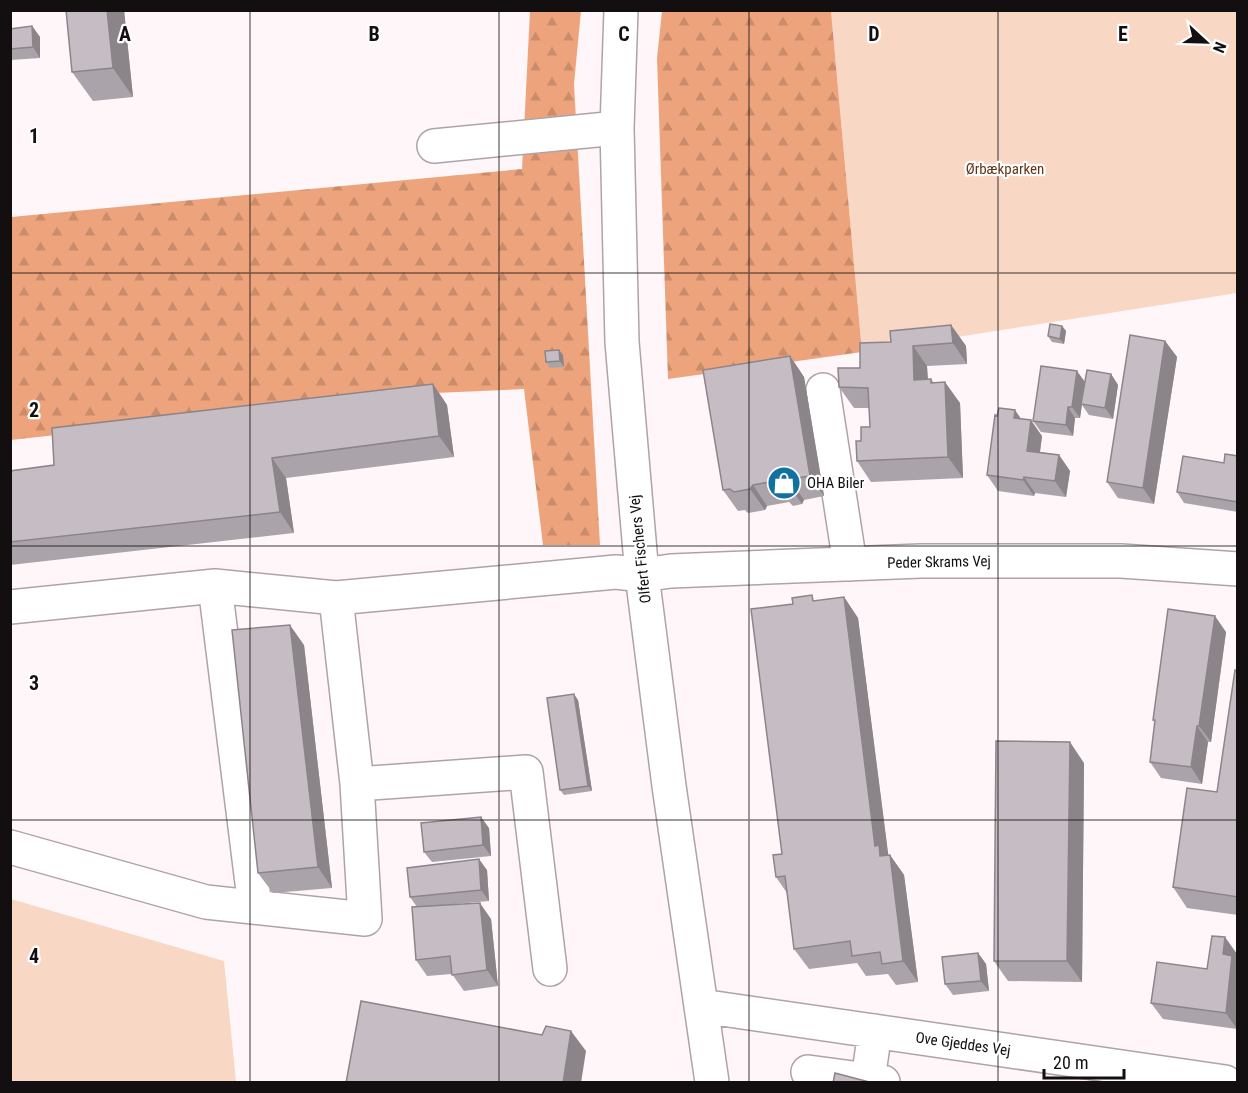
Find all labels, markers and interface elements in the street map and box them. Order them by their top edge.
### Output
north arrow [1176,12,1236,72]
text: A [119,22,131,46]
text: B [368,22,380,46]
text: C [618,22,630,46]
text: D [868,22,880,46]
text: E [1118,22,1128,46]
text: N [1209,39,1230,56]
text: 1 [29,124,39,148]
park label: Ørbækparken [966,160,1044,178]
text: 2 [29,398,39,422]
shop icon: OHA Biler [766,465,802,501]
place label: OHA Biler [807,474,865,492]
street label: Olfert Fischers Vej [625,494,655,604]
street label: Peder Skrams Vej [887,552,991,572]
text: 3 [29,671,39,695]
text: 4 [29,944,39,968]
street label: Ove Gjeddes Vej [914,1028,1012,1060]
scale bar [1044,1042,1124,1080]
text: 20 m [1053,1052,1088,1073]

